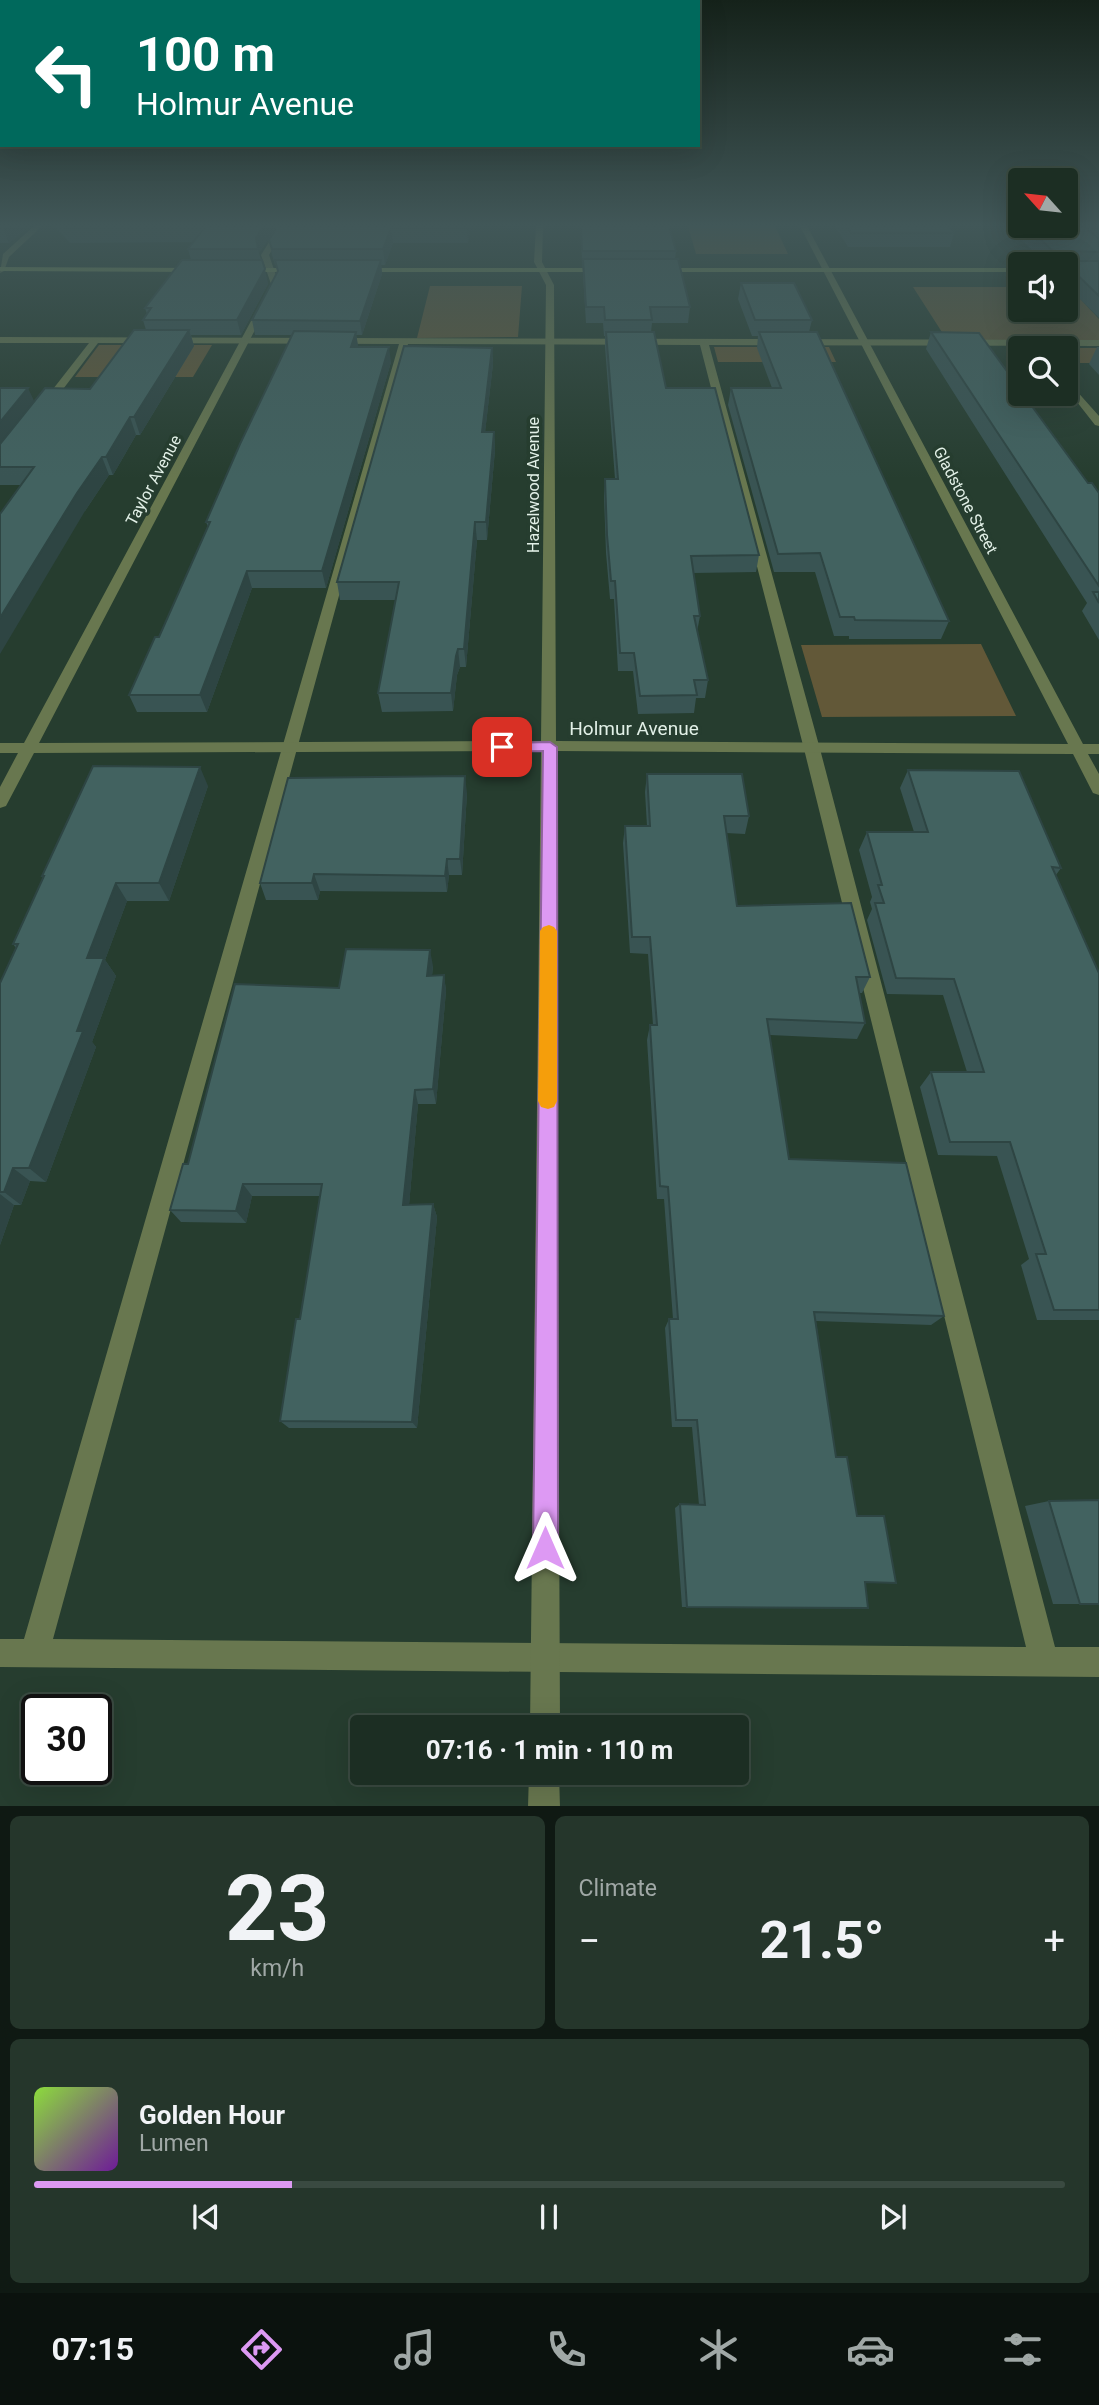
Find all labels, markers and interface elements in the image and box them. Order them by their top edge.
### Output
text: 100 m [136,26,275,83]
icon: left [21,28,112,119]
text: Holmur Avenue [136,85,354,123]
north arrow [1008,168,1078,238]
map controls [1008,168,1078,406]
button: sound [1008,252,1078,322]
button: search [1008,336,1078,406]
street label: Hazelwood Avenue [524,417,543,553]
street label: Taylor Avenue [122,432,185,529]
street label: Gladstone Street [929,443,1002,557]
pin [472,717,532,777]
street label: Holmur Avenue [569,717,699,740]
icon: arrive [483,728,521,766]
position arrow [508,1511,582,1585]
speed limit sign: 30 [21,1694,112,1785]
text: 07:16 · 1 min · 110 m [426,1735,673,1765]
text: 23 [225,1856,329,1962]
text: Climate [579,1875,657,1902]
text: 21.5° [759,1910,884,1971]
text: − [579,1919,600,1963]
text: + [1043,1919,1065,1963]
text: km/h [250,1955,304,1982]
text: Golden Hour [139,2100,285,2130]
text: Lumen [139,2130,209,2157]
icon: previous [187,2198,225,2236]
icon: pause [530,2198,568,2236]
icon: next [874,2198,912,2236]
icon: directions [237,2325,286,2374]
icon: music [390,2325,439,2374]
icon: phone [542,2325,591,2374]
icon: climate [694,2325,743,2374]
icon: car [846,2325,895,2374]
icon: filters [998,2325,1047,2374]
text: 07:15 [52,2330,134,2368]

